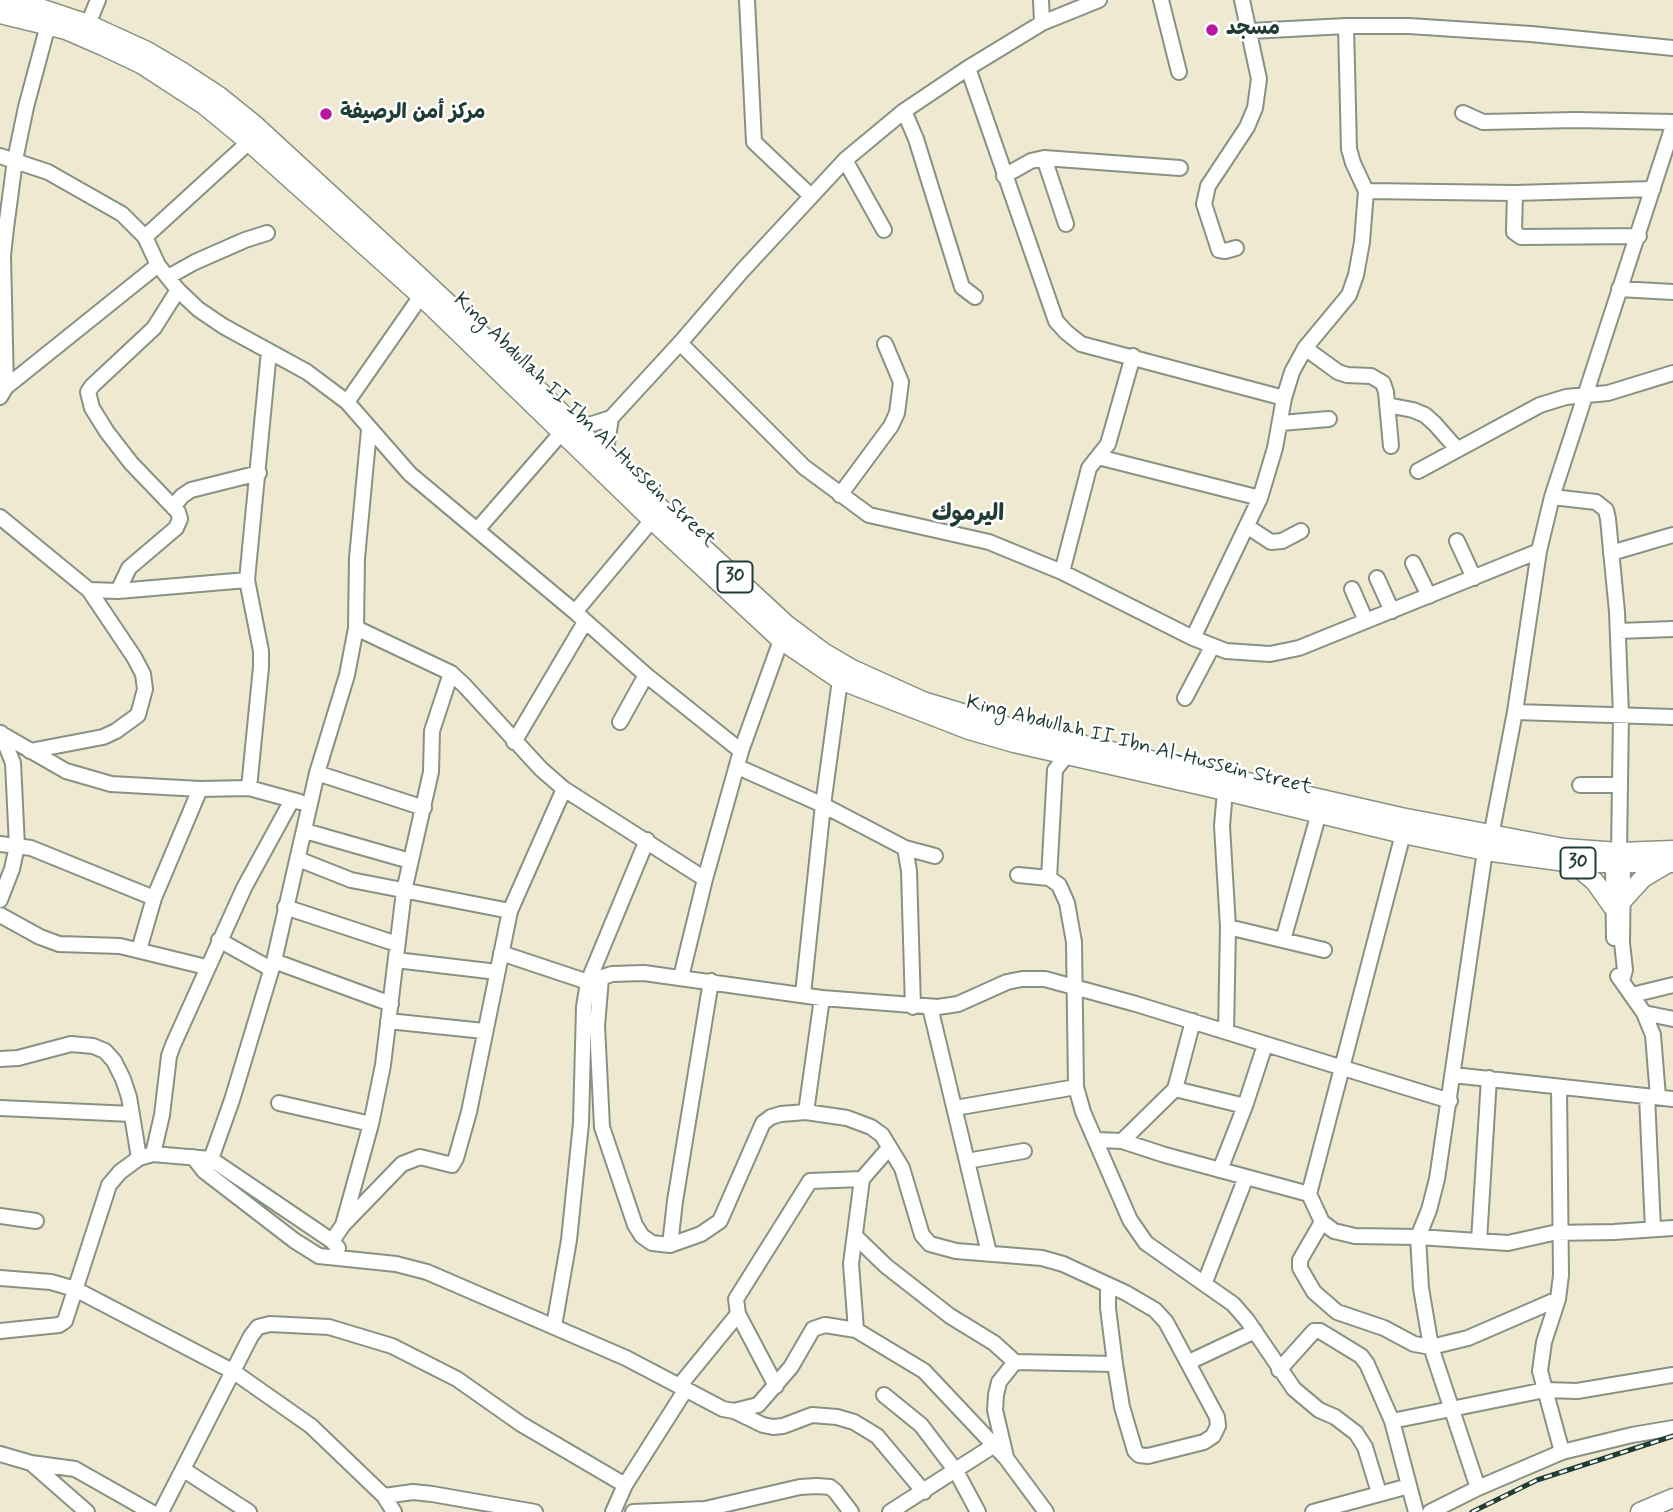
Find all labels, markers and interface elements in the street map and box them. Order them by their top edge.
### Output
place label: مسجد [1226,17,1280,43]
marker: مسجد [1204,22,1220,38]
place label: مركز أمن الرصيفة [340,101,485,127]
marker: مركز أمن الرصيفة [318,106,334,122]
street label: King Abdullah II Ibn Al-Hussein Street [447,288,721,554]
district label: اليرموك [932,501,1004,529]
road number: 30 [718,562,752,592]
street label: King Abdullah II Ibn Al-Hussein Street [963,691,1315,801]
road number: 30 [1560,848,1596,878]

